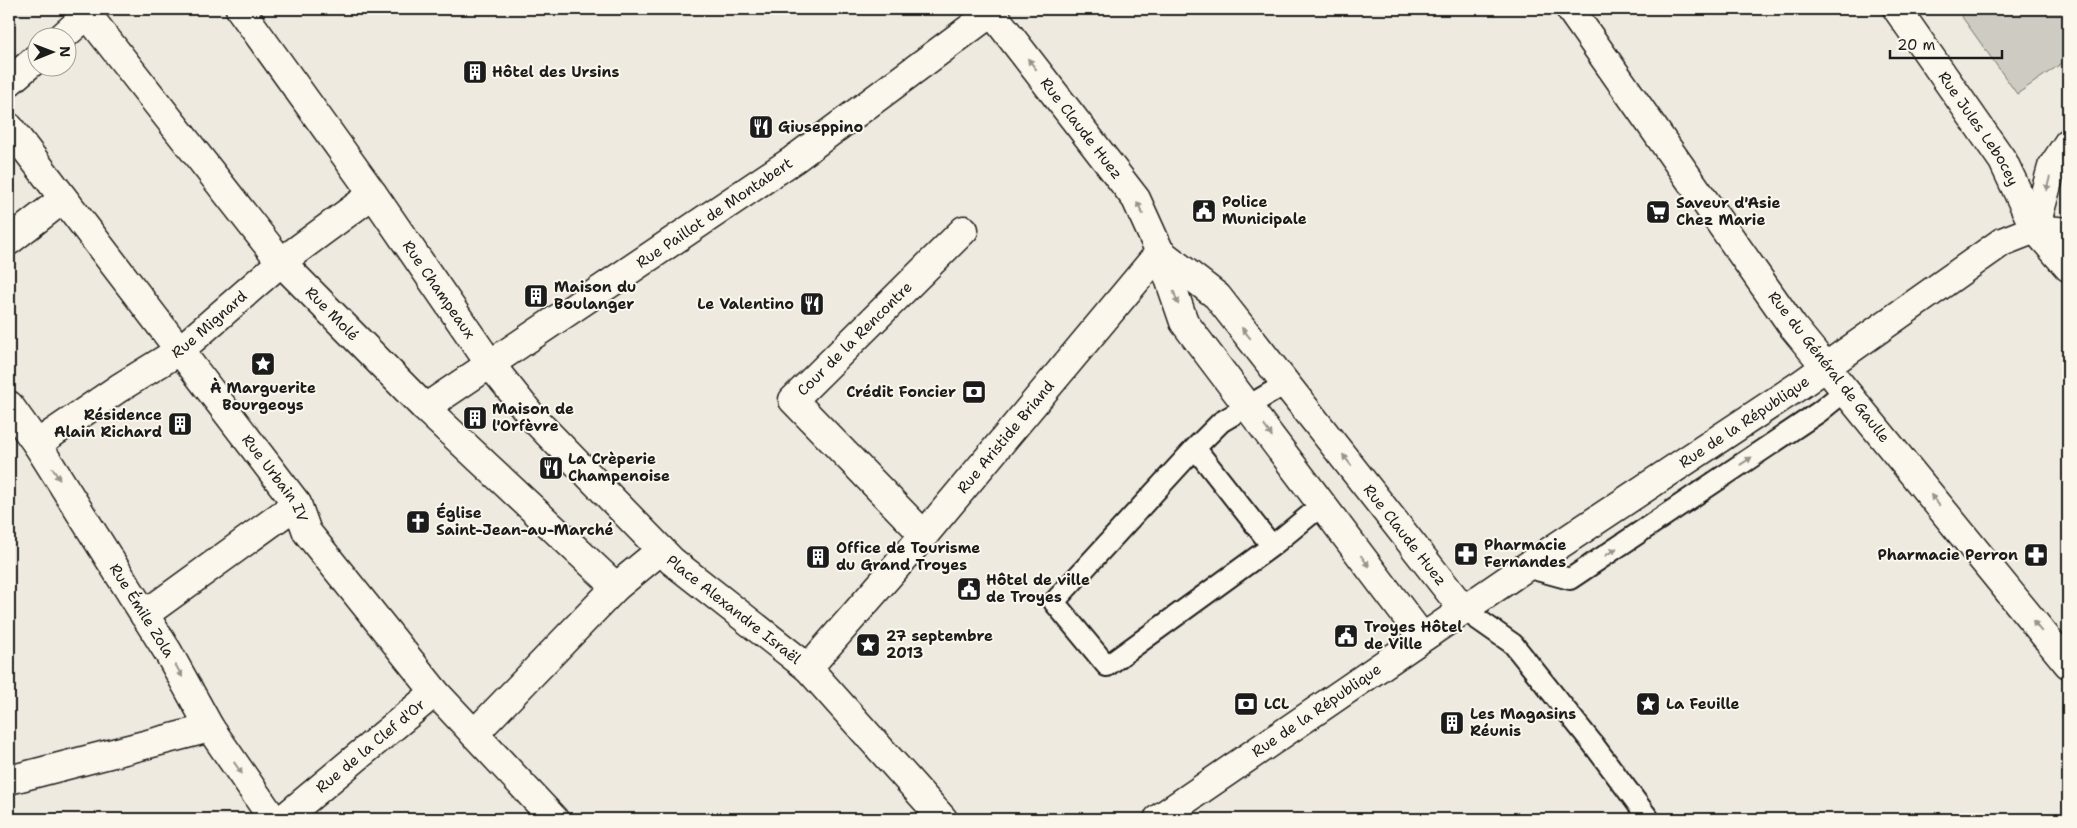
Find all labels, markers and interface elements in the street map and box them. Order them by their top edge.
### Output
north arrow [28,28,78,78]
scale bar [1890,28,2002,60]
text: 20 m [1897,35,1936,55]
text: N [56,46,74,57]
one-way arrow [1026,58,1037,71]
building icon: Hôtel des Ursins [462,59,488,85]
place label: Hôtel des Ursins [492,62,619,82]
street label: Rue Jules Lebocey [1934,67,2023,189]
street label: Rue Claude Huez [1036,74,1127,183]
restaurant icon: Giuseppino [748,114,774,140]
place label: Giuseppino [778,117,863,137]
street label: Rue Paillot de Montabert [632,153,796,273]
one-way arrow [2043,177,2051,192]
place label: Police Municipale [1222,192,1307,229]
place label: Saveur d'Asie Chez Marie [1676,193,1780,230]
public building icon: Police Municipale [1191,198,1217,224]
supermarket icon: Saveur d'Asie Chez Marie [1645,199,1671,225]
one-way arrow [1135,201,1143,215]
street label: Rue Champeaux [398,237,480,343]
place label: Maison du Boulanger [554,277,636,314]
street label: Cour de la Rencontre [793,277,916,400]
street label: Rue Molé [301,282,363,345]
building icon: Maison du Boulanger [523,283,549,309]
street label: Rue Mignard [168,286,252,363]
street label: Rue du Général de Gaulle [1764,287,1894,447]
restaurant icon: Le Valentino [799,291,825,317]
one-way arrow [1172,291,1180,306]
place label: Le Valentino [697,294,794,314]
one-way arrow [1241,327,1252,340]
place icon: À Marguerite Bourgeoys [250,351,276,377]
street label: Rue de la République [1675,371,1813,473]
street label: Rue Aristide Briand [953,376,1059,498]
place label: À Marguerite Bourgeoys [210,377,316,415]
bank icon: Crédit Foncier [961,379,987,405]
place label: Crédit Foncier [846,382,956,402]
place label: Maison de l'Orfèvre [492,399,574,436]
place label: Résidence Alain Richard [54,405,162,442]
building icon: Maison de l'Orfèvre [462,405,488,431]
building icon: Résidence Alain Richard [167,411,193,437]
one-way arrow [1262,424,1273,437]
street label: Rue Urbain IV [237,430,313,525]
place label: La Crèperie Champenoise [568,449,670,486]
one-way arrow [1342,454,1353,467]
restaurant icon: La Crèperie Champenoise [538,455,564,481]
one-way arrow [1739,456,1752,466]
one-way arrow [51,467,61,480]
street label: Rue Claude Huez [1359,480,1451,590]
one-way arrow [1929,494,1940,507]
place label: Église Saint-Jean-au-Marché [436,502,614,540]
church icon: Église Saint-Jean-au-Marché [405,509,431,535]
place label: Pharmacie Fernandes [1484,535,1566,572]
place label: Office de Tourisme du Grand Troyes [836,538,980,575]
pharmacy icon: Pharmacie Fernandes [1453,541,1479,567]
pharmacy icon: Pharmacie Perron [2023,542,2049,568]
building icon: Office de Tourisme du Grand Troyes [805,544,831,570]
place label: Pharmacie Perron [1878,545,2018,565]
one-way arrow [1604,547,1618,556]
street label: Place Alexandre Israël [662,551,805,669]
one-way arrow [1360,554,1370,568]
street label: Rue Émile Zola [105,560,179,662]
place label: Hôtel de ville de Troyes [986,570,1090,607]
public building icon: Hôtel de ville de Troyes [956,576,982,602]
place label: Troyes Hôtel de Ville [1364,617,1463,654]
one-way arrow [2032,620,2043,633]
public building icon: Troyes Hôtel de Ville [1333,623,1359,649]
place label: 27 septembre 2013 [886,626,993,663]
place icon: 27 septembre 2013 [855,632,881,658]
street label: Rue de la République [1248,659,1385,762]
one-way arrow [175,664,183,678]
bank icon: LCL [1233,691,1259,717]
place icon: La Feuille [1635,691,1661,717]
street label: Rue de la Clef d'Or [312,694,429,797]
place label: LCL [1264,694,1289,714]
place label: La Feuille [1666,694,1740,714]
place label: Les Magasins Réunis [1470,704,1576,741]
building icon: Les Magasins Réunis [1439,710,1465,736]
one-way arrow [233,761,243,775]

